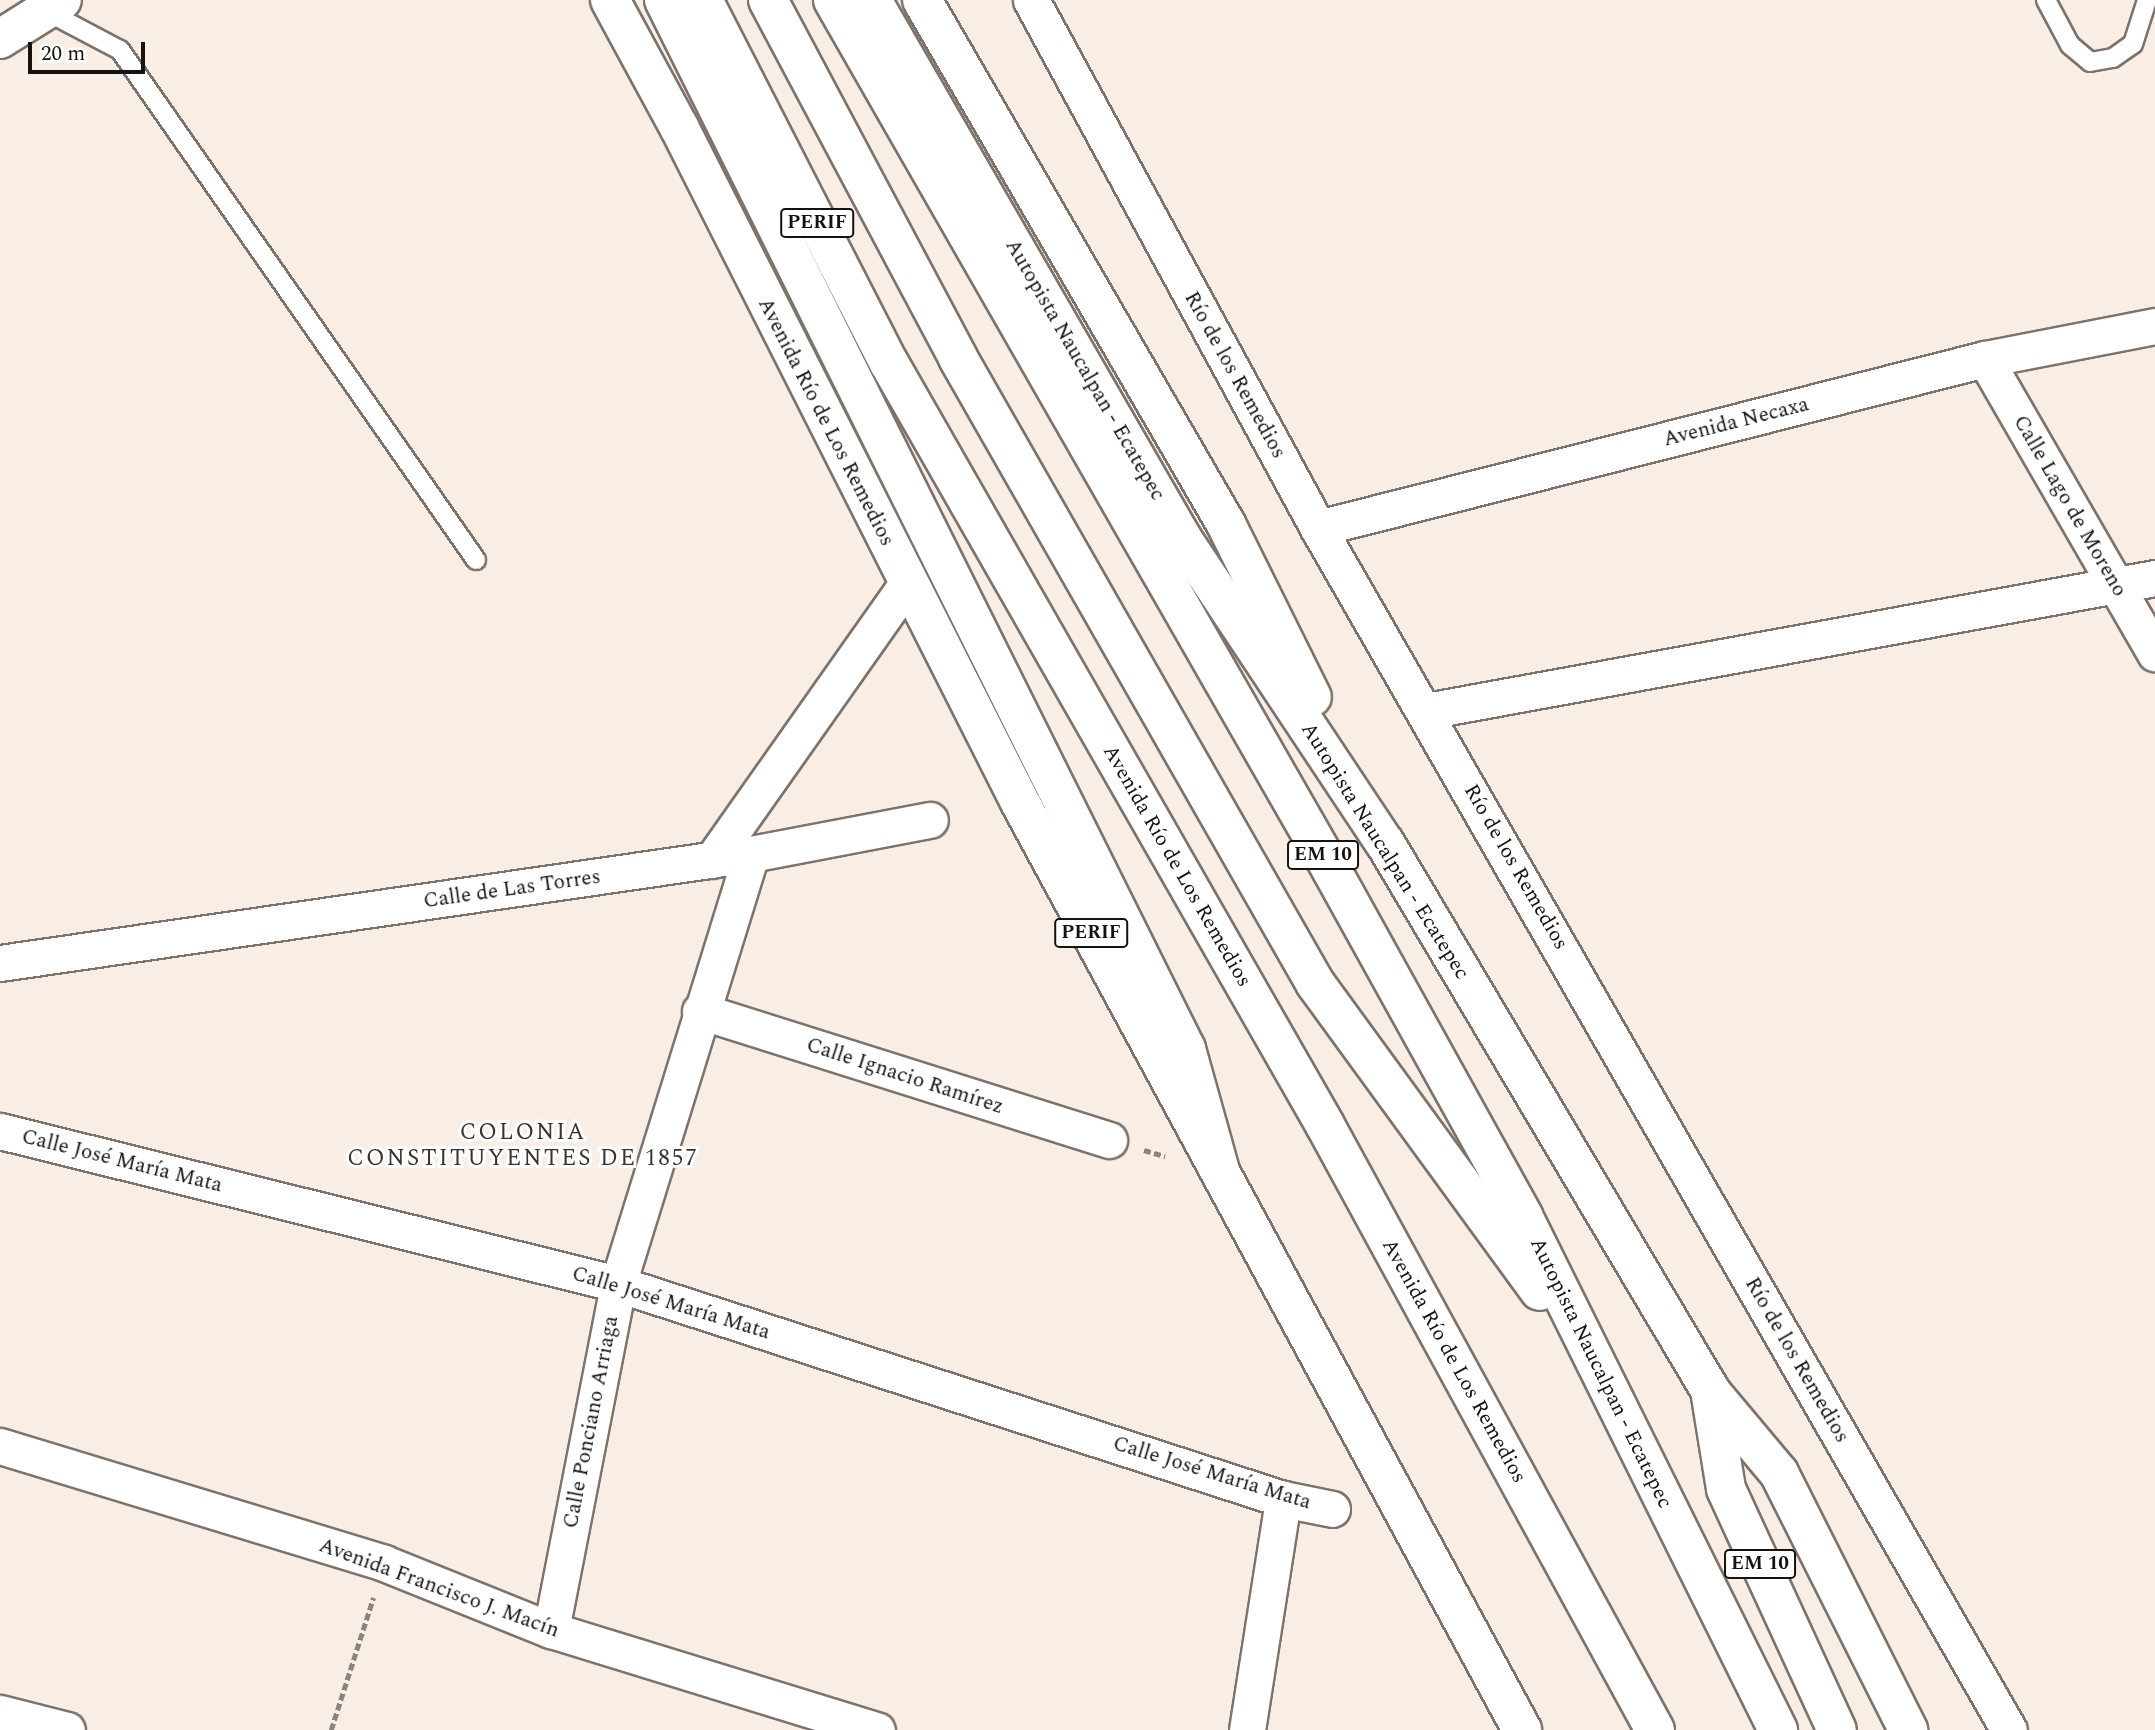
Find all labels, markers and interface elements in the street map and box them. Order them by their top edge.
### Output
scale bar [32,28,149,72]
text: 20 m [41,38,85,70]
road number: PERIF [778,208,856,238]
street label: Autopista Naucalpan - Ecatepec [1000,235,1170,505]
street label: Río de los Remedios [1179,287,1291,463]
street label: Avenida Río de Los Remedios [752,294,900,550]
street label: Avenida Necaxa [1661,392,1811,452]
street label: Calle Lago de Moreno [2008,411,2132,601]
street label: Autopista Naucalpan - Ecatepec [1295,718,1475,984]
street label: Avenida Río de Los Remedios [1097,741,1257,991]
street label: Río de los Remedios [1458,780,1574,954]
road number: EM 10 [1286,840,1360,870]
street label: Calle de Las Torres [422,864,602,914]
road number: PERIF [1052,917,1130,948]
street label: Calle Ignacio Ramírez [803,1032,1007,1120]
district label: COLONIA CONSTITUYENTES DE 1857 [350,1119,696,1173]
street label: Calle José María Mata [19,1124,225,1198]
street label: Autopista Naucalpan - Ecatepec [1524,1234,1678,1512]
street label: Avenida Río de Los Remedios [1376,1235,1532,1487]
street label: Calle José María Mata [569,1261,773,1345]
street label: Río de los Remedios [1739,1273,1855,1447]
street label: Calle Ponciano Arriaga [558,1314,624,1530]
street label: Calle José María Mata [1110,1431,1314,1515]
street label: Avenida Francisco J. Macín [315,1533,563,1643]
road number: EM 10 [1723,1548,1797,1580]

